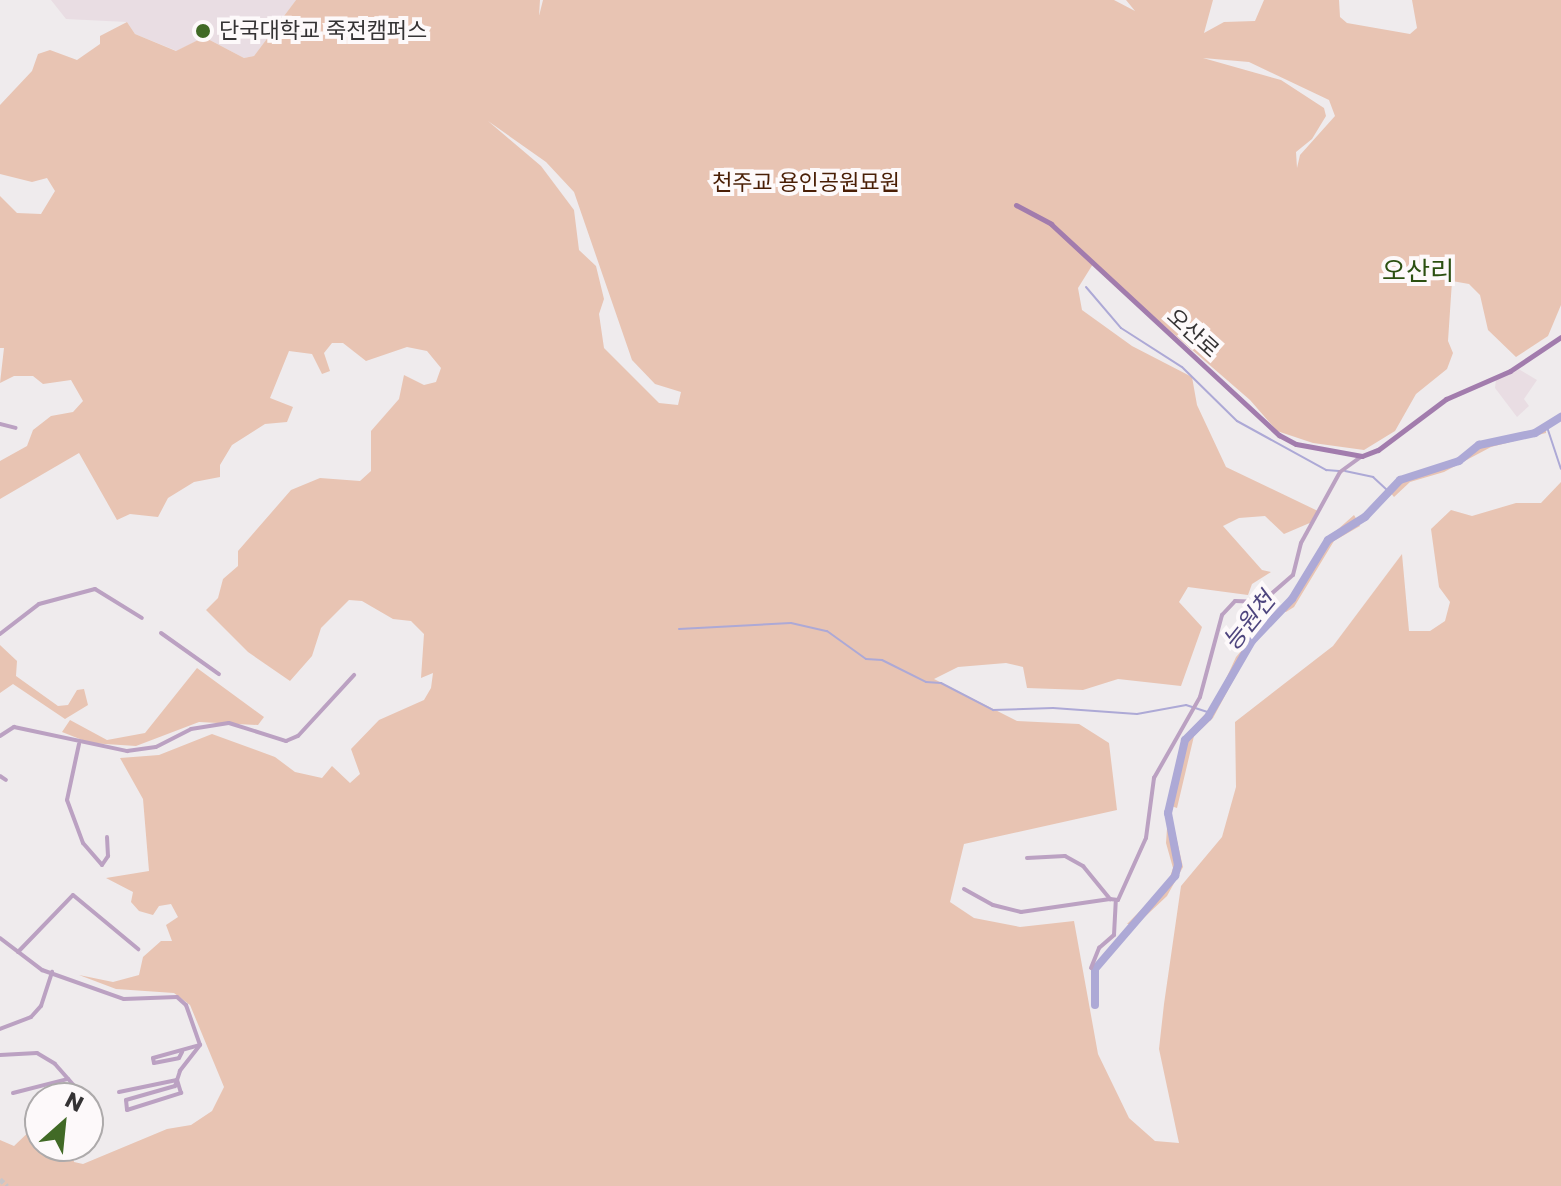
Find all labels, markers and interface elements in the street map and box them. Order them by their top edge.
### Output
place label: 단국대학교 죽전캠퍼스 [219,18,427,44]
marker: 단국대학교 죽전캠퍼스 [194,22,212,40]
park label: 천주교 용인공원묘원 [712,170,900,196]
district label: 오산리 [1382,256,1454,288]
street label: 오산로 [1162,303,1224,363]
water label: 능원천 [1217,586,1281,656]
north arrow [24,1082,104,1162]
text: N [60,1084,89,1120]

